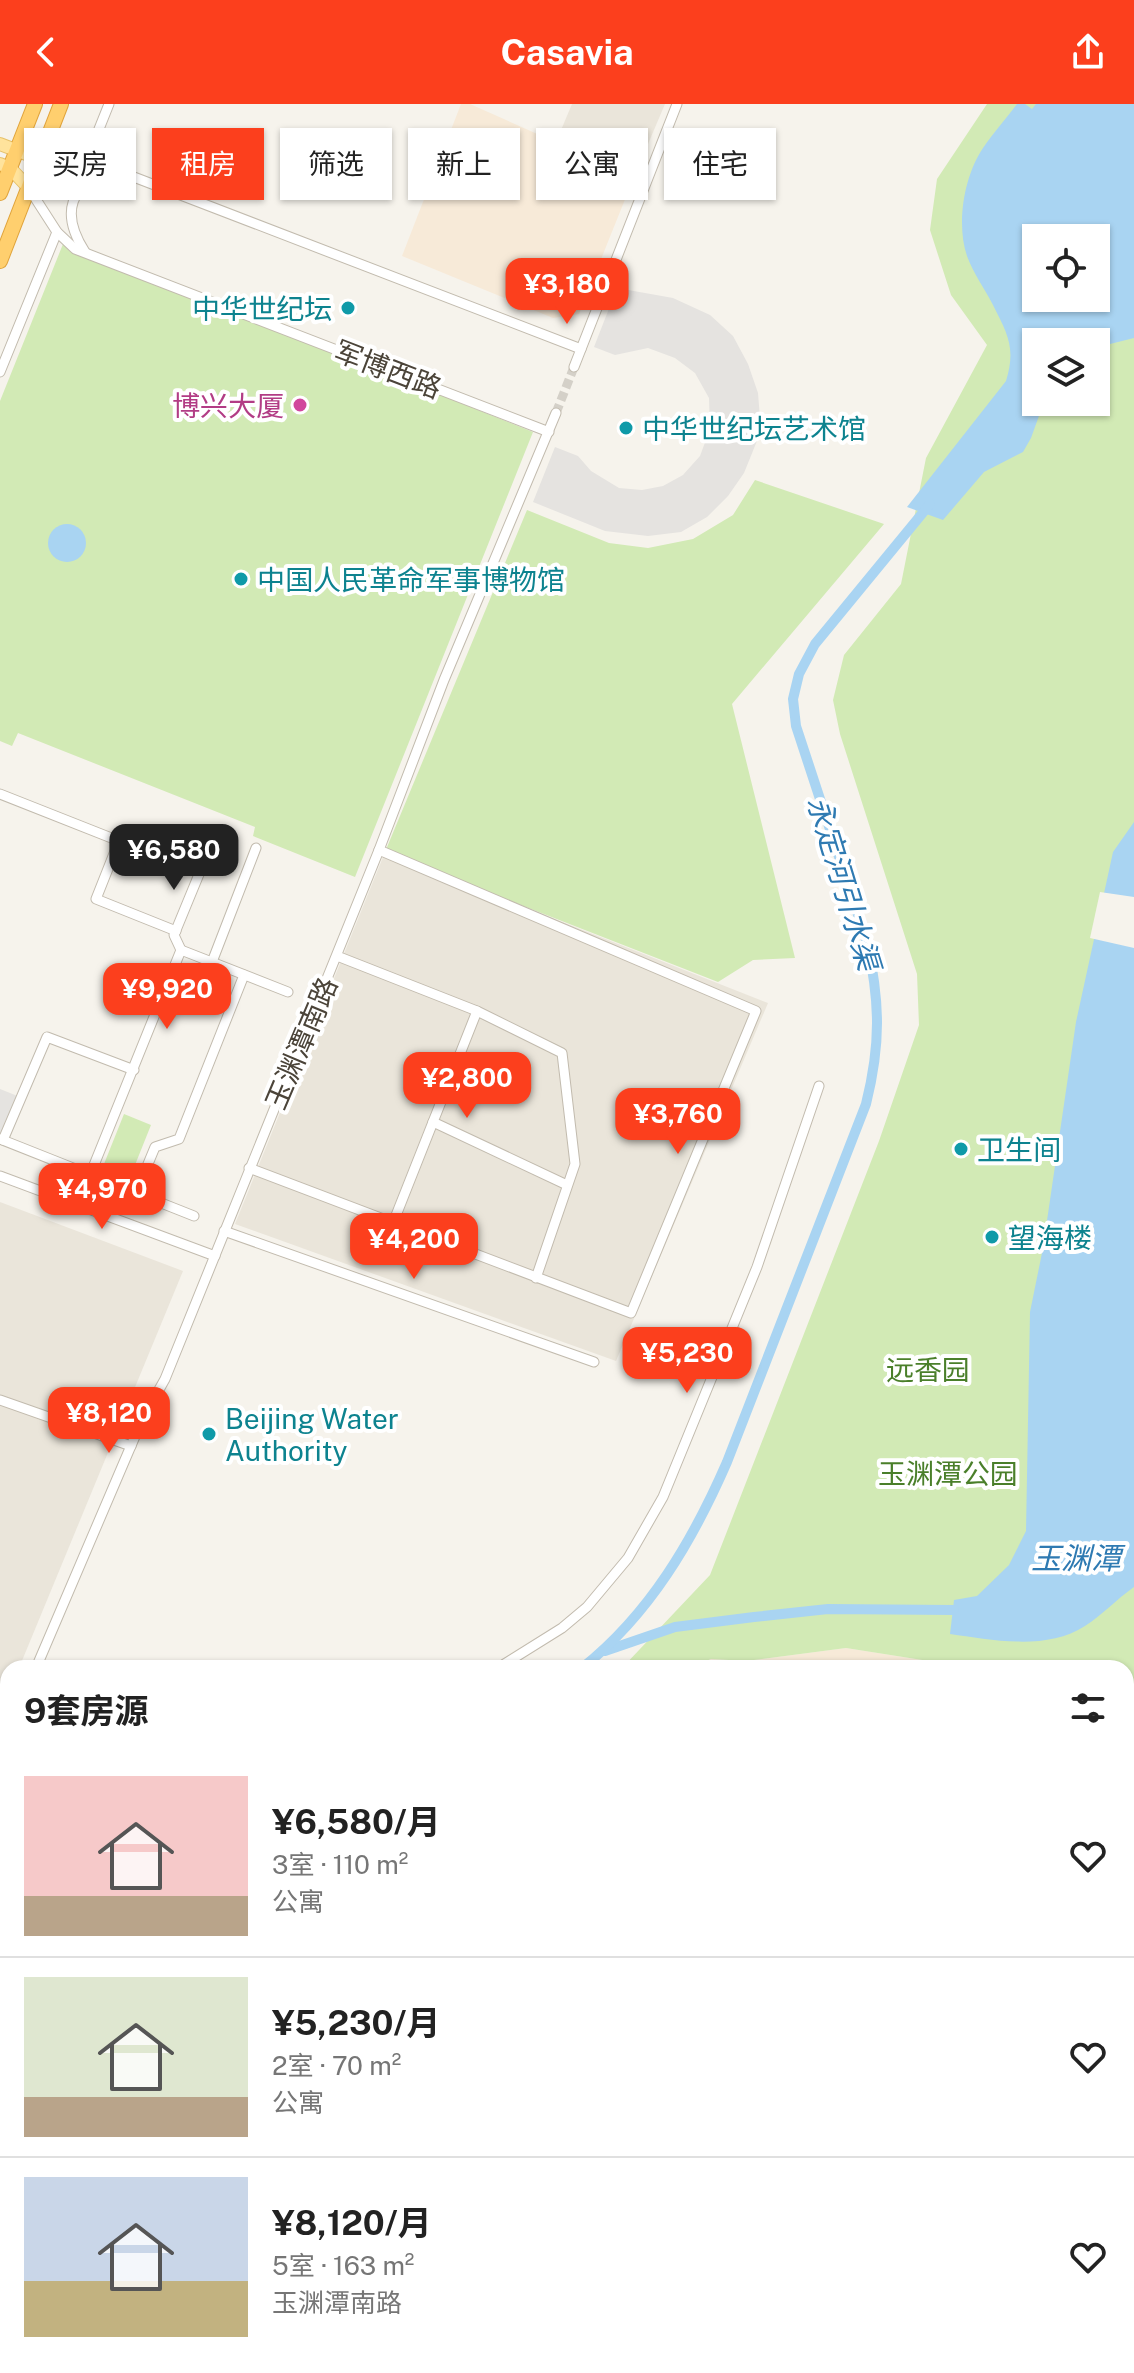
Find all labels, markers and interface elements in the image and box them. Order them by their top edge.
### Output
icon: back [24,30,68,74]
icon: share [1066,30,1110,74]
text: Casavia [500,31,634,73]
chip: 买房 [24,128,136,200]
chip: 租房 [152,128,264,200]
chip: 筛选 [280,128,392,200]
chip: 新上 [408,128,520,200]
chip: 公寓 [536,128,648,200]
chip: 住宅 [664,128,776,200]
map controls [1022,224,1110,416]
button: locate [1022,224,1110,312]
pin: ¥3,180 [502,258,632,326]
text: ¥3,180 [524,268,610,299]
place label: 中华世纪坛 [192,292,332,325]
marker: 中华世纪坛 [339,299,357,317]
button: layers [1022,328,1110,416]
street label: 军博西路 [330,334,446,404]
place label: 博兴大厦 [172,389,284,422]
marker: 博兴大厦 [291,396,309,414]
place label: 中华世纪坛艺术馆 [642,412,866,445]
marker: 中华世纪坛艺术馆 [617,419,635,437]
place label: 中国人民革命军事博物馆 [257,563,565,596]
marker: 中国人民革命军事博物馆 [232,570,250,588]
water label: 永定河引水渠 [800,792,889,978]
pin: ¥6,580 [109,824,239,892]
text: ¥6,580 [127,834,221,865]
pin: ¥9,920 [102,963,232,1031]
street label: 玉渊潭南路 [258,972,344,1114]
text: ¥9,920 [121,973,213,1004]
pin: ¥2,800 [402,1052,532,1120]
text: ¥2,800 [421,1062,513,1093]
pin: ¥3,760 [613,1088,743,1156]
text: ¥3,760 [633,1098,723,1129]
place label: 卫生间 [977,1133,1061,1166]
marker: 卫生间 [952,1140,970,1158]
pin: ¥4,970 [37,1163,167,1231]
text: ¥4,970 [57,1173,147,1204]
pin: ¥4,200 [349,1213,479,1281]
place label: 望海楼 [1008,1221,1092,1254]
text: ¥4,200 [368,1223,460,1254]
marker: 望海楼 [983,1228,1001,1246]
pin: ¥5,230 [622,1327,752,1395]
text: ¥5,230 [641,1337,733,1368]
park label: 远香园 [886,1353,970,1386]
pin: ¥8,120 [44,1387,174,1455]
text: ¥8,120 [66,1397,152,1428]
place label: Beijing Water Authority [225,1402,399,1467]
marker: Beijing Water Authority [200,1425,218,1443]
park label: 玉渊潭公园 [878,1457,1018,1490]
water label: 玉渊潭 [1031,1540,1126,1576]
icon: filters [1066,1686,1110,1730]
text: 9套房源 [24,1691,148,1731]
text: ¥6,580/月 [272,1802,441,1842]
icon: home [88,1808,184,1904]
icon: heart [1066,1834,1110,1878]
text: 3室 · 110 m² [272,1849,408,1880]
text: 公寓 [272,1886,324,1917]
text: ¥5,230/月 [272,2003,440,2043]
icon: home [88,2009,184,2105]
icon: heart [1066,2035,1110,2079]
text: 2室 · 70 m² [272,2050,401,2081]
text: 公寓 [272,2087,324,2118]
text: ¥8,120/月 [272,2203,432,2243]
icon: home [88,2209,184,2305]
icon: heart [1066,2235,1110,2279]
text: 5室 · 163 m² [272,2250,414,2281]
text: 玉渊潭南路 [272,2287,402,2318]

